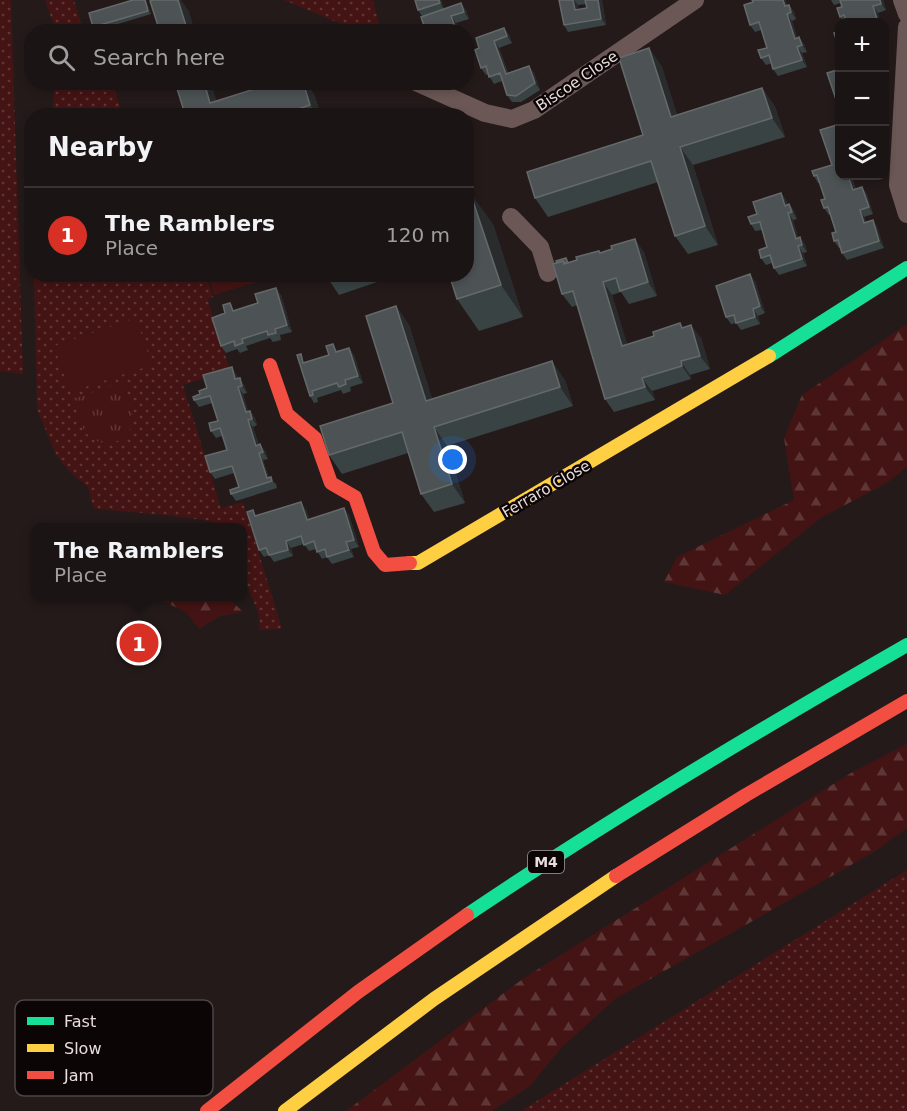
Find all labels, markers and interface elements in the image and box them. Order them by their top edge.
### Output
map controls [835,18,889,180]
button: + [835,18,889,72]
search box [24,24,474,90]
icon: search [45,41,78,74]
text: Search here [93,45,225,70]
street label: Biscoe Close [533,47,621,115]
button: − [835,72,889,126]
button: layers [835,126,889,180]
text: Nearby [48,132,153,162]
text: The Ramblers [105,211,275,236]
text: 1 [61,223,74,247]
text: 120 m [386,223,450,247]
text: Place [105,236,158,260]
your location [438,445,467,474]
street label: Ferraro Close [499,456,593,522]
popup [31,523,247,601]
text: The Ramblers [54,538,224,563]
text: Place [54,563,107,587]
pin: 1 [120,620,158,666]
road number: M4 [528,851,564,873]
legend [15,1000,213,1096]
text: Fast [64,1012,96,1031]
text: Slow [64,1039,101,1058]
text: Jam [63,1066,94,1085]

